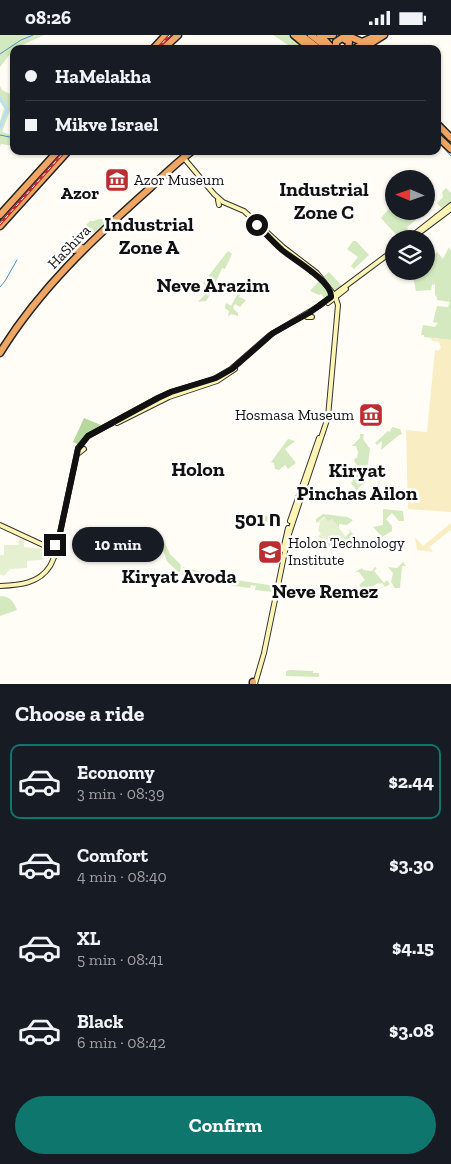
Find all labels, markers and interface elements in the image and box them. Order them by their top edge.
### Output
text: 08:26 [25,6,71,29]
text: HaMelakha [55,65,151,88]
text: Mikve Israel [55,113,158,136]
museum icon: Azor Museum [104,167,130,193]
north arrow [385,170,435,220]
map controls [385,170,435,280]
place label: Azor Museum [134,171,224,189]
district label: Industrial Zone C [279,177,369,224]
district label: Azor [61,182,99,204]
district label: Industrial Zone A [104,212,194,259]
route start [246,214,268,236]
street label: HaShiva [44,221,94,273]
button: layers [385,230,435,280]
district label: Neve Arazim [157,273,270,297]
museum icon: Hosmasa Museum [358,402,384,428]
place label: Hosmasa Museum [235,406,354,424]
district label: Holon [171,457,225,481]
district label: Kiryat Pinchas Ailon [296,458,418,505]
district label: ח 501 [235,507,281,531]
callout: 10 min [72,527,165,563]
route end [44,534,66,556]
place label: Holon Technology Institute [288,534,405,569]
text: 10 min [95,535,141,554]
school or university icon: Holon Technology Institute [257,539,283,565]
district label: Kiryat Avoda [121,564,237,588]
district label: Neve Remez [272,579,379,603]
text: Choose a ride [15,700,145,727]
icon: car [17,759,62,804]
text: Economy [77,761,155,784]
text: $2.44 [388,770,434,793]
text: 3 min · 08:39 [77,784,164,803]
icon: car [17,842,62,887]
text: Comfort [77,844,148,867]
text: $3.30 [389,853,434,876]
text: 4 min · 08:40 [77,867,167,886]
icon: car [17,925,62,970]
text: XL [77,927,100,950]
text: $4.15 [392,936,434,959]
text: 5 min · 08:41 [77,950,163,969]
icon: car [17,1008,62,1053]
text: Black [77,1010,123,1033]
text: $3.08 [389,1019,434,1042]
text: 6 min · 08:42 [77,1033,166,1052]
button: Confirm [15,1096,436,1154]

